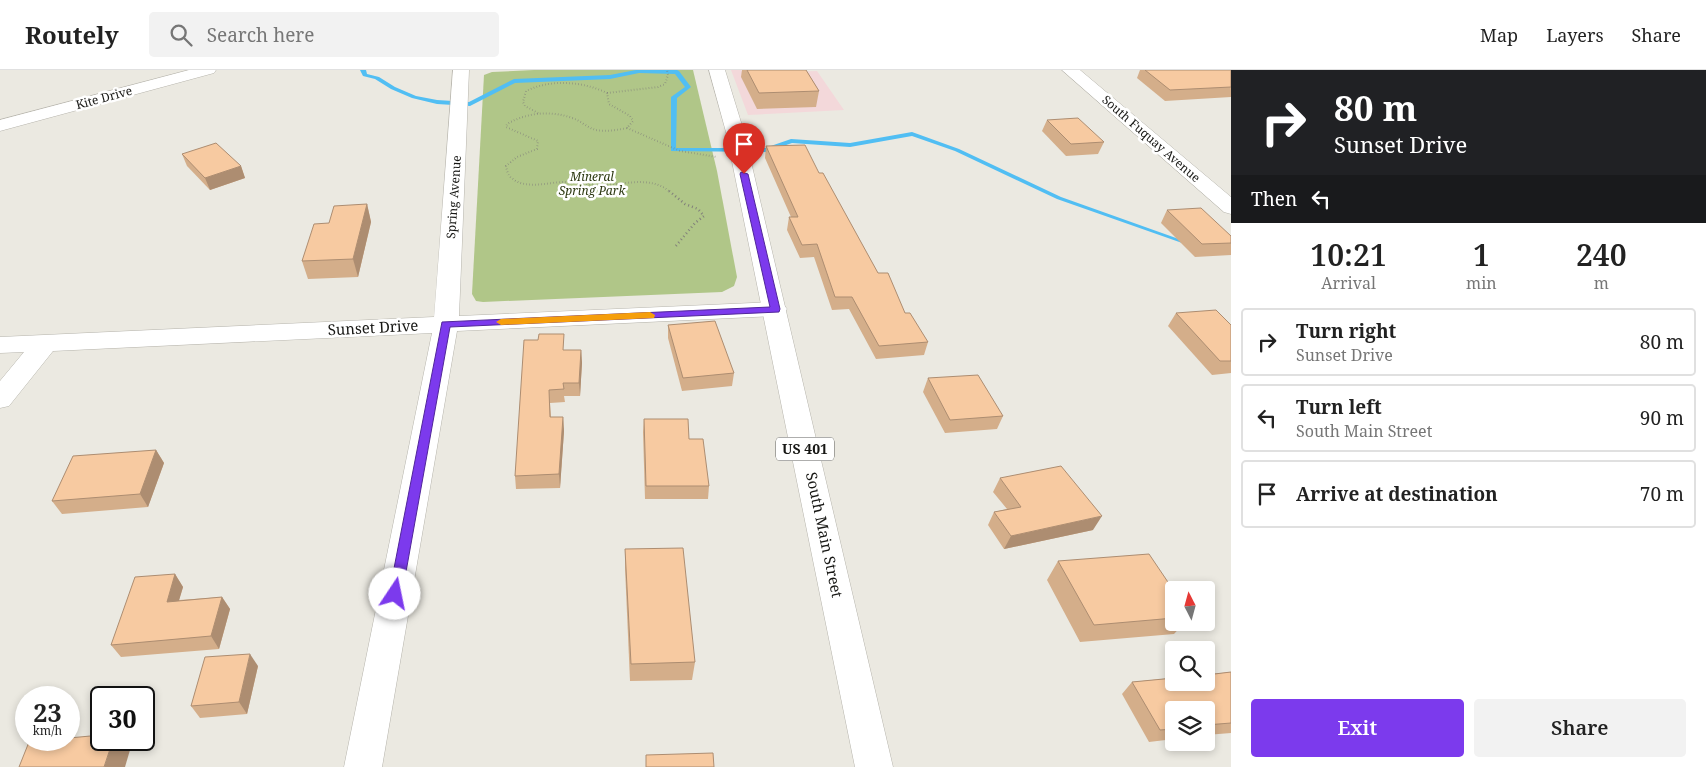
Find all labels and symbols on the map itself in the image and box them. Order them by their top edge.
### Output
street label: Kite Drive [74,82,134,113]
street label: South Fuquay Avenue [1099,91,1204,186]
pin [723,123,765,174]
street label: Spring Avenue [442,155,465,239]
park label: Mineral Spring Park [559,168,626,199]
street label: Sunset Drive [327,315,419,339]
road number: US 401 [776,438,834,460]
street label: South Main Street [802,470,848,599]
position arrow [368,567,420,619]
north arrow [1165,581,1215,631]
speed limit sign: 30 [90,686,155,751]

